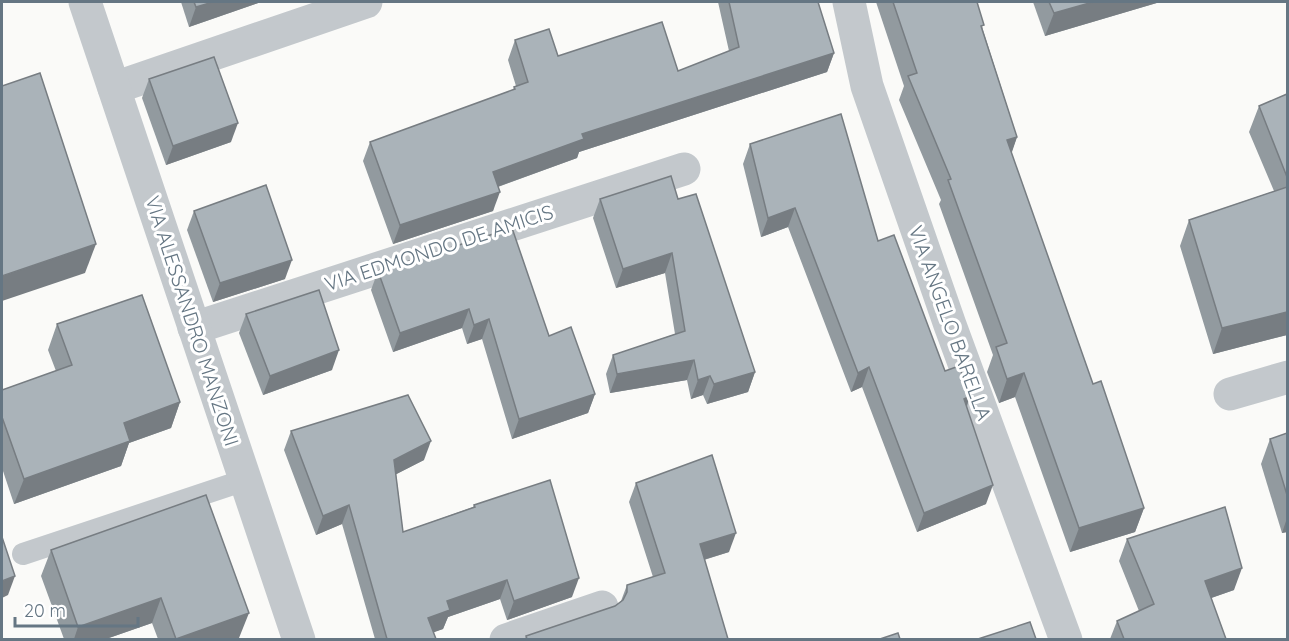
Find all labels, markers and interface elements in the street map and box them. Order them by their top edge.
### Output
street label: VIA ALESSANDRO MANZONI [140,193,245,449]
street label: VIA EDMONDO DE AMICIS [321,199,556,296]
street label: VIA ANGELO BARELLA [904,222,997,424]
scale bar [15,590,138,628]
text: 20 m [24,599,66,622]

